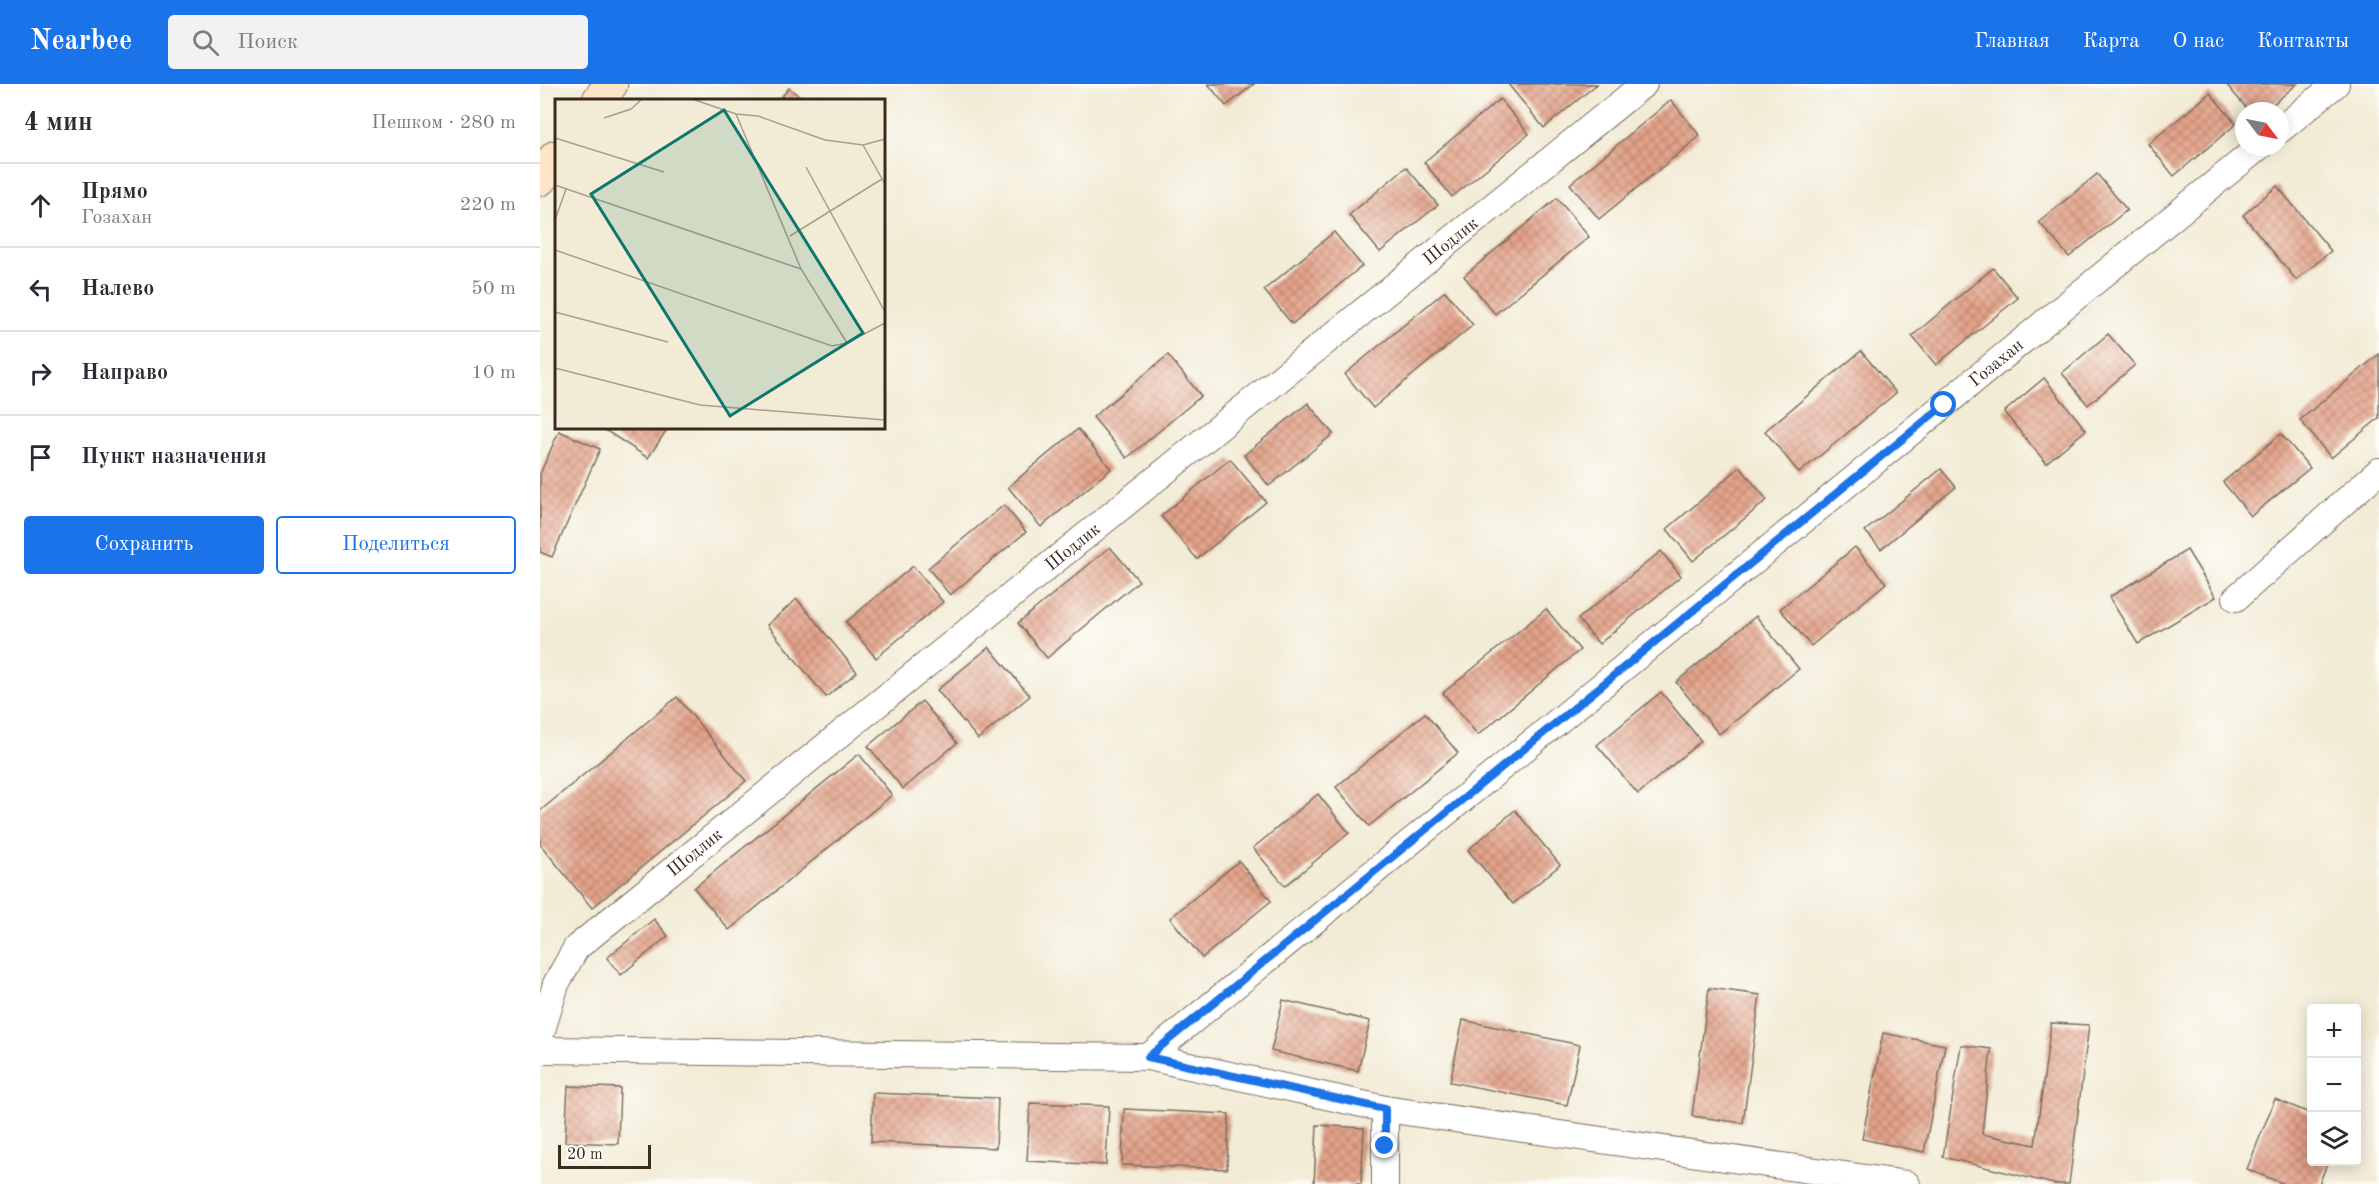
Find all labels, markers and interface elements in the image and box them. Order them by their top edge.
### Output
search box [168,15,588,69]
icon: search [189,26,222,59]
text: Nearbee [30,28,132,56]
text: Поиск [237,31,298,53]
text: Главная [1974,31,2050,52]
text: Карта [2083,31,2140,52]
text: О нас [2173,31,2224,52]
text: Контакты [2257,31,2349,52]
inset map [555,99,885,429]
north arrow [2235,102,2289,156]
text: 4 мин [24,110,93,136]
text: Пешком · 280 m [371,113,516,133]
text: Прямо [81,181,148,203]
icon: ahead [24,189,57,222]
text: 220 m [460,195,516,215]
text: Гозахан [81,208,152,228]
street label: Шодлик [1420,214,1482,269]
icon: left [24,273,57,306]
text: Налево [81,278,154,300]
text: 50 m [471,279,516,299]
street label: Гозахан [1966,336,2027,391]
icon: right [24,357,57,390]
text: Направо [81,362,168,384]
text: 10 m [471,363,516,383]
route start [1930,391,1956,417]
icon: arrive [24,441,57,474]
text: Пункт назначения [81,446,267,468]
button: Сохранить [24,516,264,574]
button: Поделиться [276,516,516,574]
street label: Шодлик [1042,520,1104,575]
street label: Шодлик [664,825,726,880]
map controls [2307,1004,2361,1166]
button: + [2307,1004,2361,1058]
button: − [2307,1058,2361,1112]
button: layers [2307,1112,2361,1166]
route end [1371,1132,1397,1158]
scale bar [558,1142,651,1170]
text: 20 m [567,1147,603,1163]

